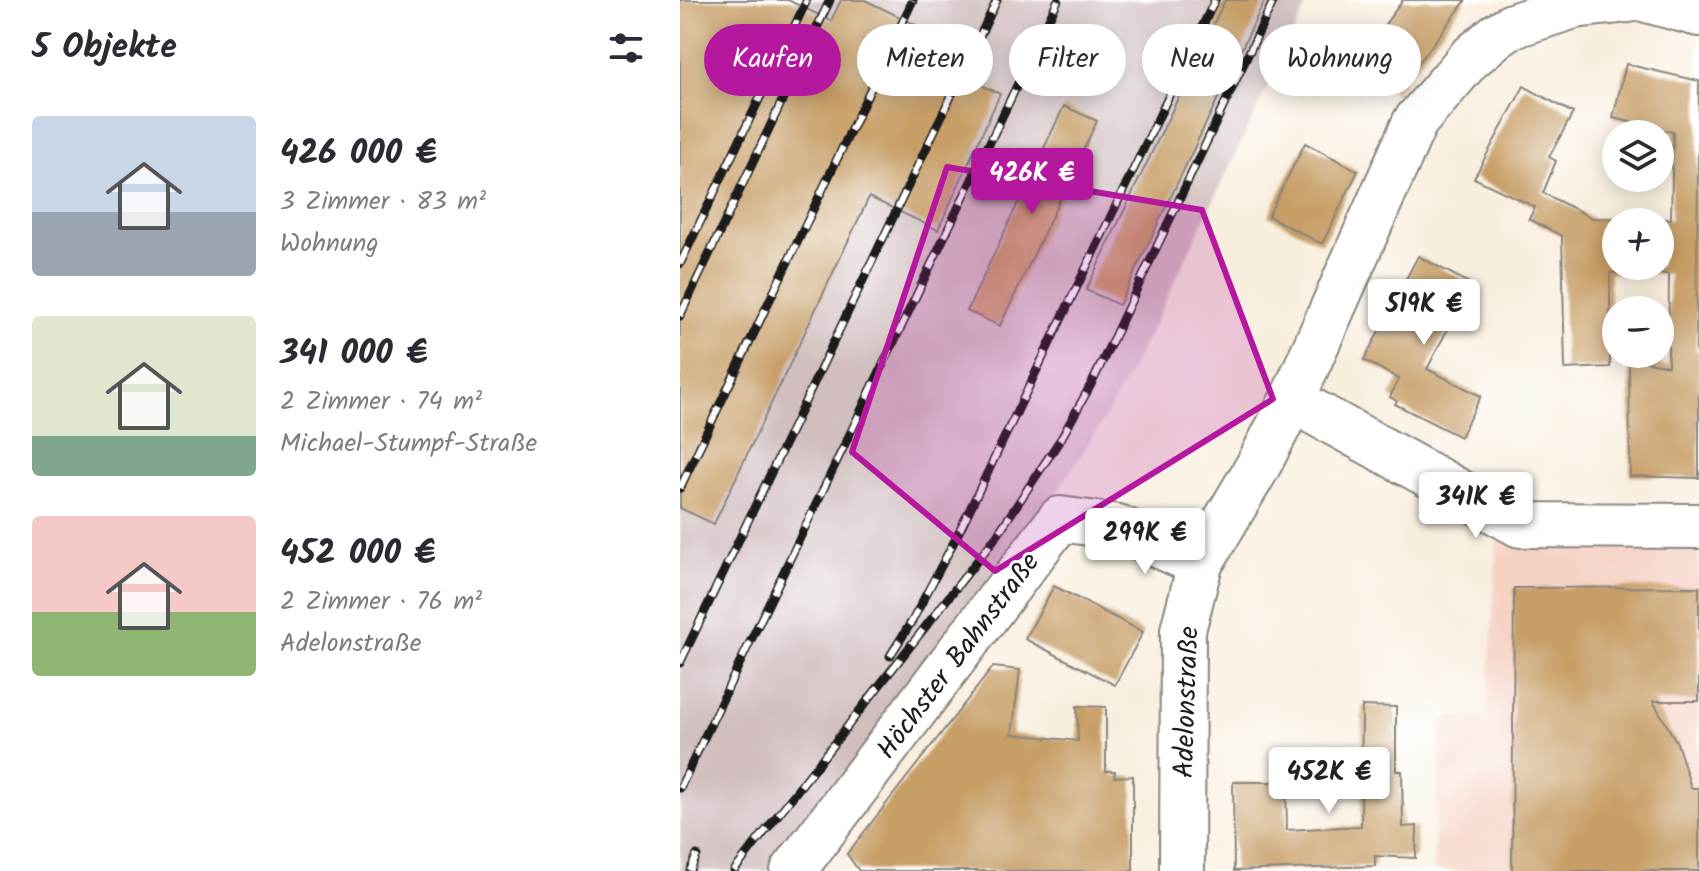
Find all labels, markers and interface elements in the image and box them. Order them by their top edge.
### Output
text: 5 Objekte [32,21,177,75]
chip: Kaufen [704,24,841,96]
chip: Mieten [857,24,993,96]
chip: Filter [1009,24,1126,96]
chip: Neu [1142,24,1243,96]
chip: Wohnung [1259,24,1421,96]
icon: filters [604,26,648,70]
map controls [1602,120,1674,368]
button: layers [1602,120,1674,192]
text: 426 000 € [280,127,437,181]
icon: home [96,148,192,244]
pin: 426K € [967,148,1097,216]
text: 426K € [989,153,1075,195]
text: 3 Zimmer · 83 m² [280,181,486,223]
button: + [1602,208,1674,280]
text: Wohnung [280,223,379,265]
pin: 519K € [1359,279,1489,347]
text: 519K € [1386,284,1462,326]
button: − [1602,296,1674,368]
text: 341 000 € [280,327,427,381]
icon: home [96,348,192,444]
text: 2 Zimmer · 74 m² [280,381,482,423]
text: Michael-Stumpf-Straße [280,423,537,465]
pin: 341K € [1411,472,1541,540]
text: 341K € [1437,477,1515,519]
pin: 299K € [1080,508,1210,576]
text: 299K € [1103,513,1187,555]
text: 452 000 € [280,527,436,581]
street label: Höchster Bahnstraße [866,543,1052,770]
icon: home [96,548,192,644]
text: 2 Zimmer · 76 m² [280,581,482,623]
text: Adelonstraße [280,623,421,665]
street label: Adelonstraße [1162,625,1213,779]
pin: 452K € [1264,747,1394,815]
text: 452K € [1287,752,1371,794]

